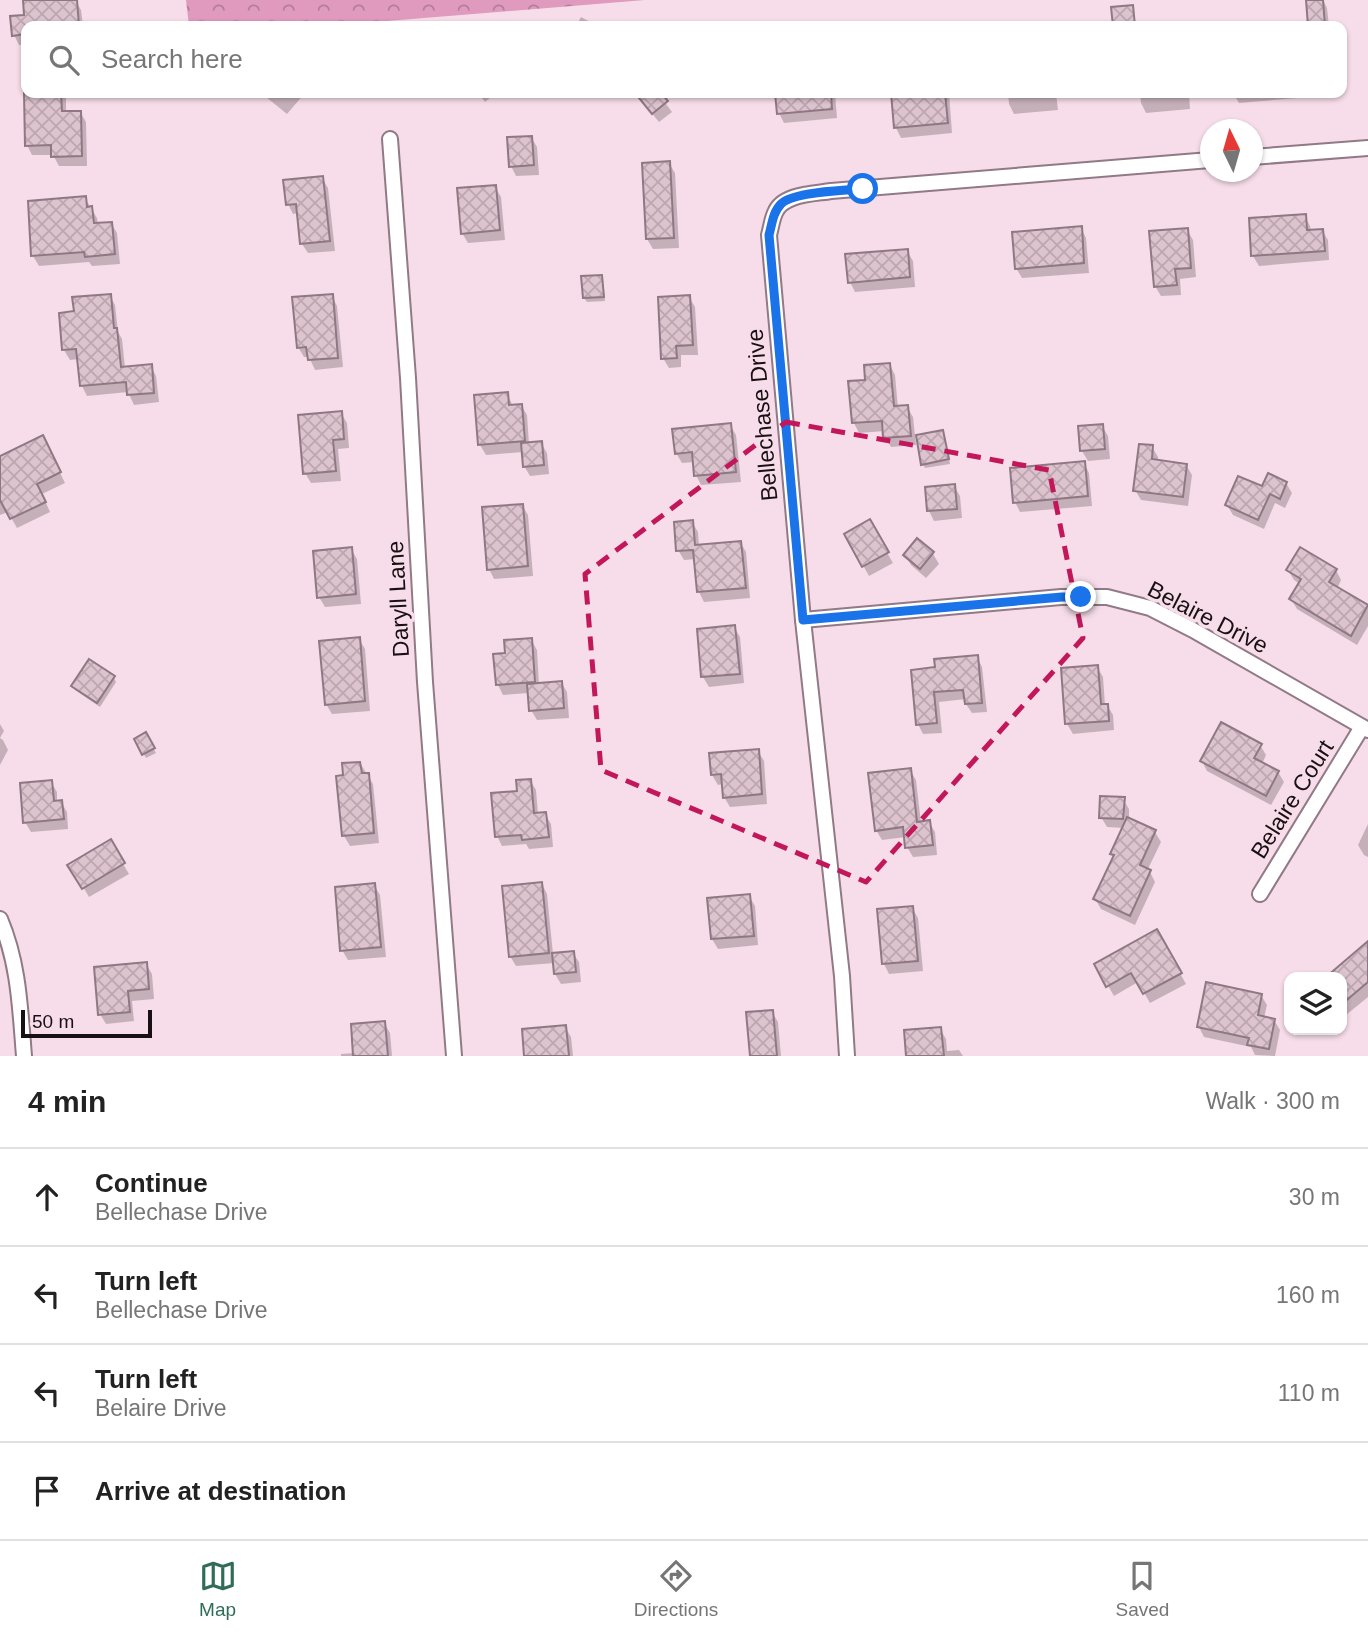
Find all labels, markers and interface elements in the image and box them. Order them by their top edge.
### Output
search box [21,21,1347,98]
icon: search [45,41,83,79]
text: Search here [101,44,243,74]
north arrow [1200,119,1263,182]
route start [847,173,878,204]
street label: Bellechase Drive [742,328,782,502]
street label: Daryll Lane [382,540,414,658]
street label: Belaire Drive [1143,576,1273,658]
route end [1065,581,1096,612]
street label: Belaire Court [1245,735,1339,863]
map controls [1284,972,1347,1035]
button: layers [1284,972,1347,1035]
scale bar [21,1007,152,1039]
text: 50 m [32,1011,74,1032]
text: 4 min [28,1085,106,1118]
text: Walk · 300 m [1205,1088,1340,1114]
text: Continue [95,1168,208,1198]
icon: ahead [28,1178,66,1216]
text: 30 m [1289,1184,1340,1210]
text: Bellechase Drive [95,1199,268,1225]
text: Turn left [95,1266,197,1296]
icon: left [28,1276,66,1314]
text: 160 m [1276,1282,1340,1308]
text: Bellechase Drive [95,1297,268,1323]
text: Turn left [95,1364,197,1394]
icon: left [28,1374,66,1412]
text: 110 m [1278,1380,1340,1406]
text: Belaire Drive [95,1395,227,1421]
icon: arrive [28,1472,66,1510]
text: Arrive at destination [95,1476,346,1506]
tab: Map [199,1557,237,1621]
tab: Directions [634,1557,718,1621]
tab: Saved [1115,1557,1169,1621]

